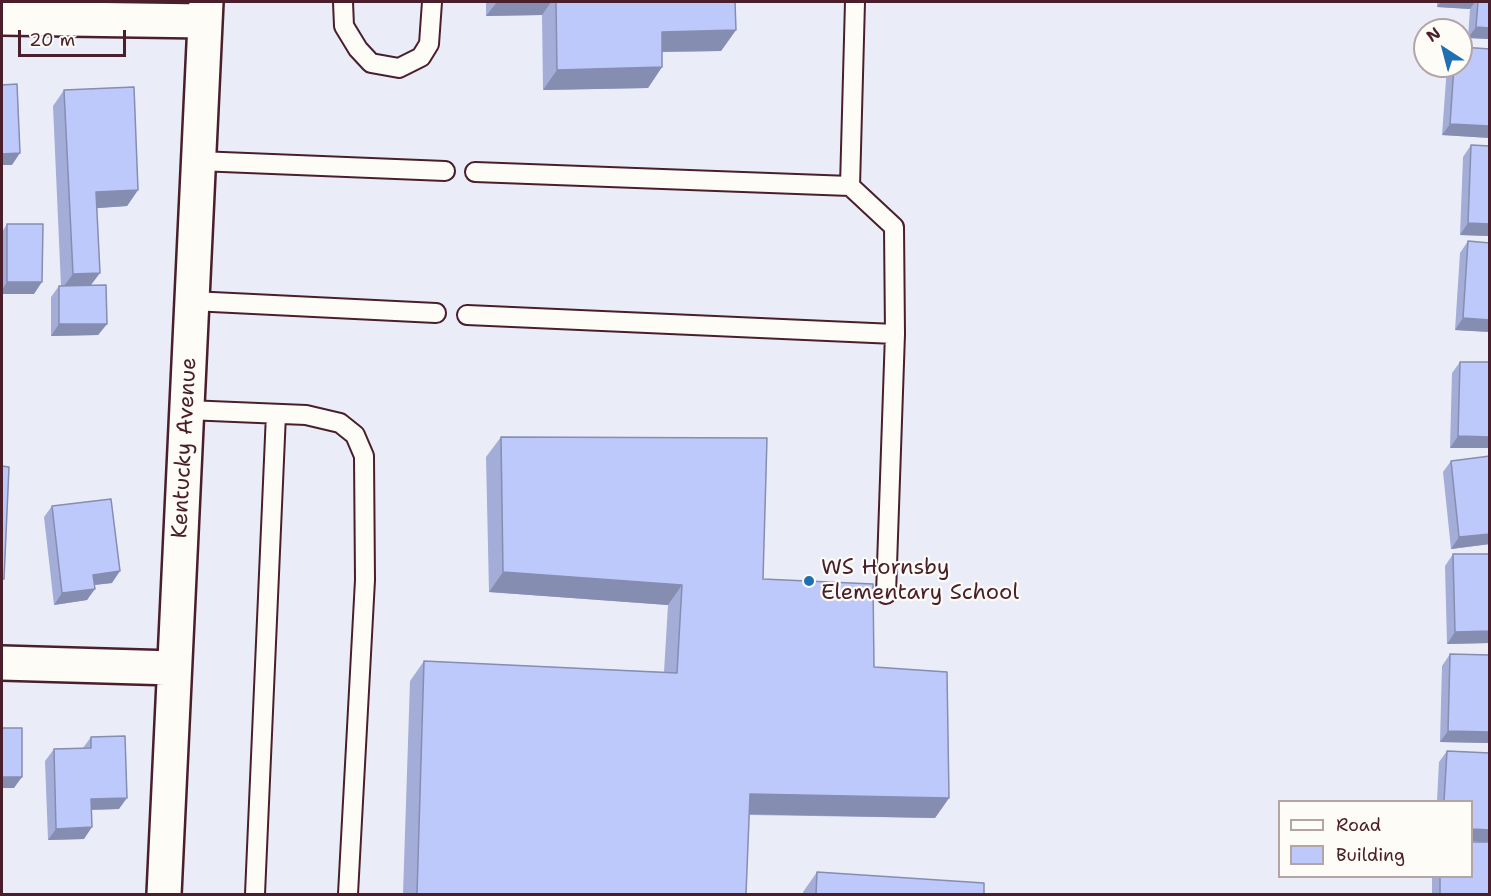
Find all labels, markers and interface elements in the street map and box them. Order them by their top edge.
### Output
scale bar [21,18,129,56]
north arrow [1413,18,1473,78]
text: N [1422,22,1445,47]
text: 20 m [29,28,75,52]
street label: Kentucky Avenue [167,357,203,539]
place label: WS Hornsby Elementary School [821,555,1019,606]
marker: WS Hornsby Elementary School [802,574,816,588]
legend [1278,800,1473,878]
text: Road [1336,813,1381,837]
text: Building [1336,843,1405,867]

